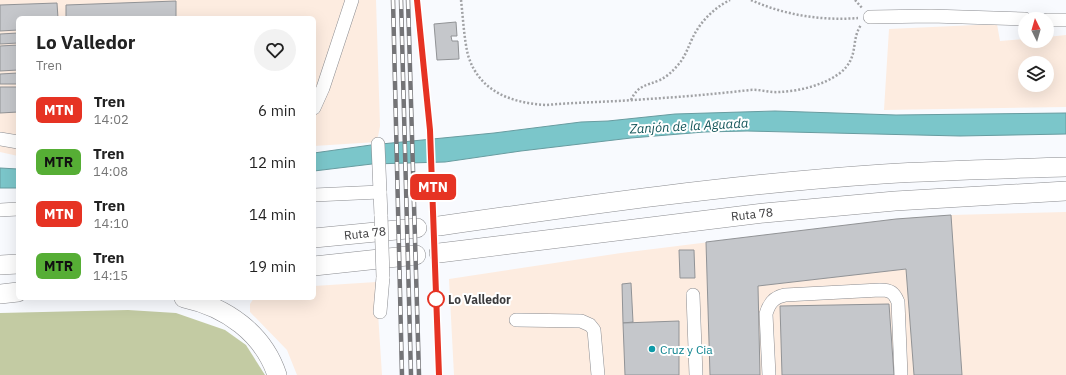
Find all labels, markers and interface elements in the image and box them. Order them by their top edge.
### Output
north arrow [1018,12,1054,48]
map controls [1018,12,1054,92]
button: heart [254,29,296,71]
text: Lo Valledor [36,30,135,54]
button: layers [1018,56,1054,92]
text: Tren [36,57,62,74]
text: Tren [94,92,125,111]
text: MTN [44,101,74,119]
text: 6 min [258,101,296,120]
text: 14:02 [94,111,129,128]
water label: Zanjón de la Aguada [628,114,749,138]
text: Tren [93,144,125,163]
text: MTR [44,153,73,171]
text: 12 min [249,153,296,172]
text: 14:08 [93,163,128,180]
line badge: MTN [410,174,456,200]
text: MTN [418,178,448,196]
text: Tren [94,196,125,215]
street label: Ruta 78 [730,204,774,224]
text: MTN [44,205,74,223]
text: 14 min [249,205,296,224]
text: 14:10 [94,215,129,232]
street label: Ruta 78 [343,223,387,243]
text: Tren [93,248,125,267]
text: MTR [44,257,73,275]
text: 19 min [249,257,296,276]
text: 14:15 [93,267,128,284]
marker: Lo Valledor [427,290,445,308]
place label: Lo Valledor [448,292,511,307]
place label: Cruz y Cia [660,342,713,357]
marker: Cruz y Cia [647,344,657,354]

